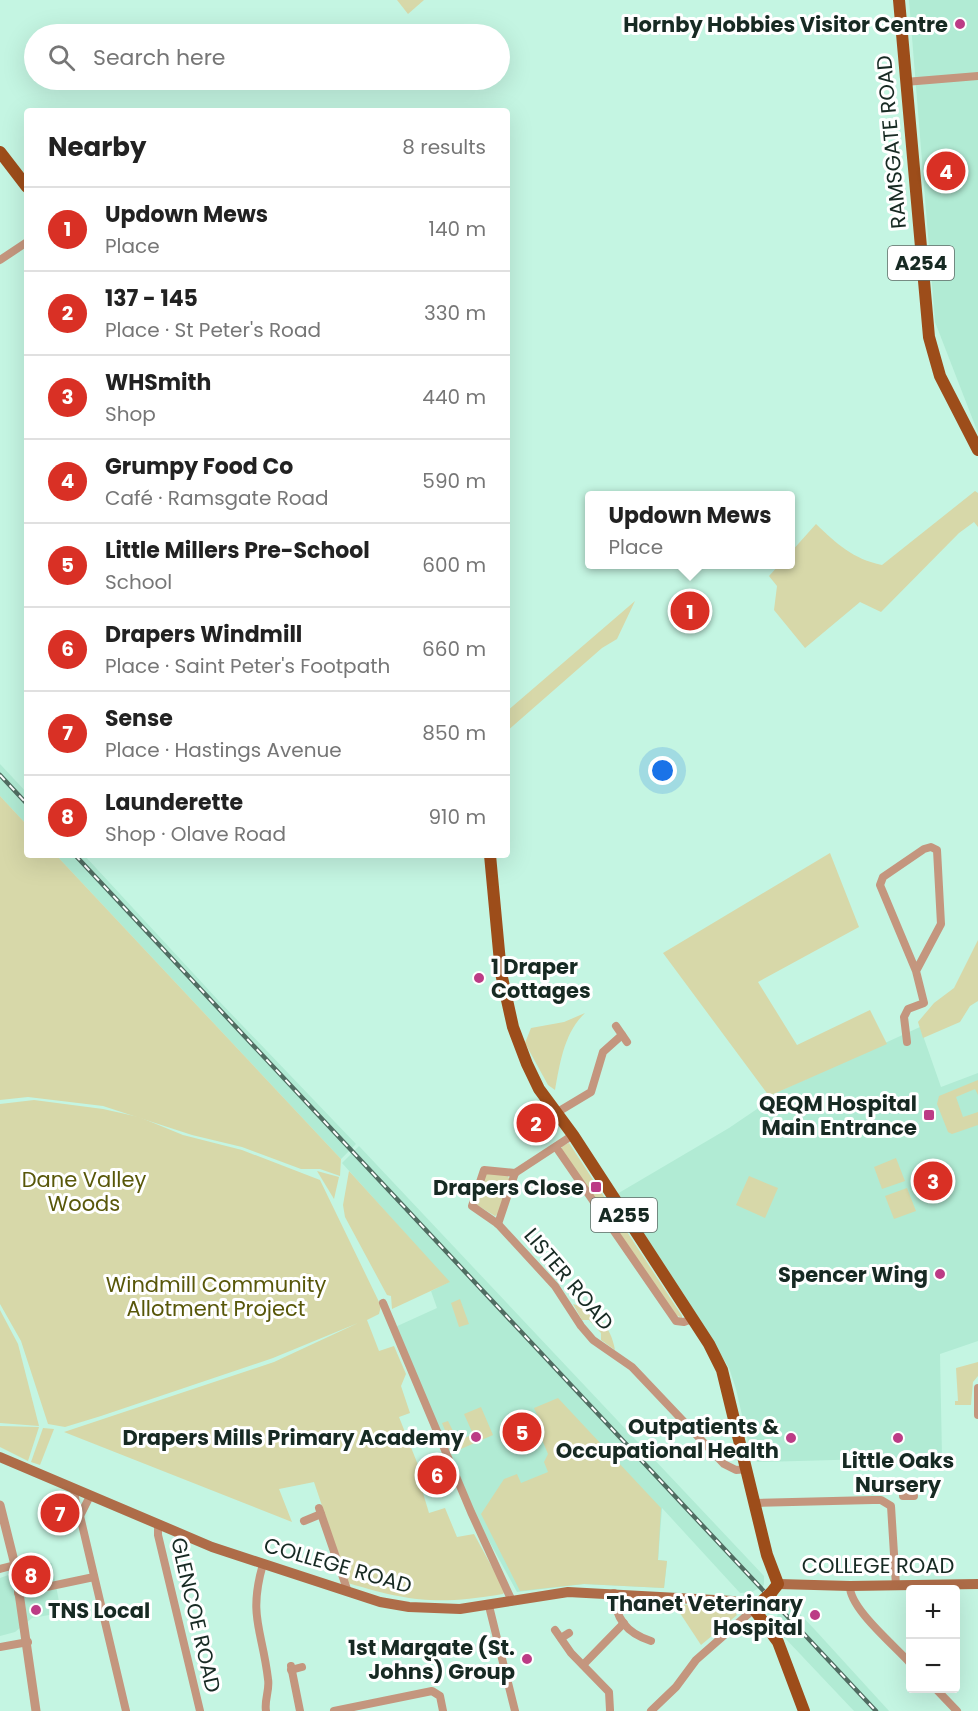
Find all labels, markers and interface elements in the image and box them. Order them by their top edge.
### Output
place label: Hornby Hobbies Visitor Centre [623,10,948,39]
marker: Hornby Hobbies Visitor Centre [953,17,967,31]
search box [24,24,510,90]
icon: search [45,41,78,74]
text: Search here [93,42,226,73]
street label: RAMSGATE ROAD [869,54,913,230]
text: Nearby [48,129,146,165]
text: 8 results [402,133,486,161]
pin: 4 [926,148,966,194]
text: Updown Mews [105,199,268,230]
text: 1 [64,215,71,243]
text: 140 m [429,215,486,243]
text: Place [105,232,160,260]
road number: A254 [888,246,954,280]
text: 137 - 145 [105,283,198,314]
text: 2 [62,299,73,327]
text: 330 m [424,299,486,327]
text: Place · St Peter's Road [105,316,321,344]
text: WHSmith [105,367,211,398]
text: 3 [61,383,74,411]
text: 440 m [422,383,486,411]
text: Shop [105,400,156,428]
text: Grumpy Food Co [105,451,293,482]
text: 4 [61,467,74,495]
text: 590 m [422,467,486,495]
text: Café · Ramsgate Road [105,484,329,512]
popup [585,491,795,569]
text: Updown Mews [608,500,772,531]
text: Place [608,533,663,561]
text: Little Millers Pre-School [105,535,370,566]
text: 5 [61,551,74,579]
text: 600 m [422,551,486,579]
text: School [105,568,172,596]
pin: 1 [670,588,710,634]
text: Drapers Windmill [105,619,302,650]
text: 6 [61,635,74,663]
text: 660 m [422,635,486,663]
text: Place · Saint Peter's Footpath [105,652,390,680]
text: Sense [105,703,173,734]
text: 7 [62,719,73,747]
text: 850 m [422,719,486,747]
text: Place · Hastings Avenue [105,736,342,764]
your location [648,756,677,785]
text: Launderette [105,787,243,818]
text: 8 [61,803,74,831]
text: 910 m [429,803,486,831]
text: Shop · Olave Road [105,820,286,848]
place label: 1 Draper Cottages [491,952,591,1005]
marker: 1 Draper Cottages [472,971,486,985]
place label: QEQM Hospital Main Entrance [759,1089,917,1142]
pin: 2 [516,1100,556,1146]
marker: QEQM Hospital Main Entrance [922,1108,936,1122]
pin: 3 [914,1158,952,1204]
park label: Dane Valley Woods [22,1165,147,1218]
place label: Drapers Close [433,1173,584,1202]
marker: Drapers Close [589,1180,603,1194]
road number: A255 [591,1198,657,1232]
street label: LISTER ROAD [518,1222,620,1336]
place label: Spencer Wing [778,1260,928,1289]
marker: Spencer Wing [933,1267,947,1281]
park label: Windmill Community Allotment Project [106,1270,326,1323]
pin: 5 [502,1410,542,1454]
place label: Outpatients & Occupational Health [556,1412,779,1465]
place label: Drapers Mills Primary Academy [122,1423,465,1452]
marker: Drapers Mills Primary Academy [469,1430,483,1444]
marker: Outpatients & Occupational Health [784,1431,798,1445]
marker: Little Oaks Nursery [891,1431,905,1445]
place label: Little Oaks Nursery [842,1446,954,1499]
pin: 6 [418,1452,456,1498]
pin: 7 [40,1490,80,1536]
street label: COLLEGE ROAD [261,1530,415,1600]
street label: GLENCOE ROAD [164,1535,228,1695]
street label: COLLEGE ROAD [802,1551,954,1580]
pin: 8 [12,1552,51,1598]
map controls [906,1585,960,1693]
button: + [906,1585,960,1639]
place label: Thanet Veterinary Hospital [607,1589,804,1642]
place label: TNS Local [48,1596,150,1625]
marker: TNS Local [29,1603,43,1617]
marker: Thanet Veterinary Hospital [808,1608,822,1622]
place label: 1st Margate (St. Johns) Group [348,1633,515,1686]
button: − [906,1639,960,1693]
marker: 1st Margate (St. Johns) Group [520,1652,534,1666]

